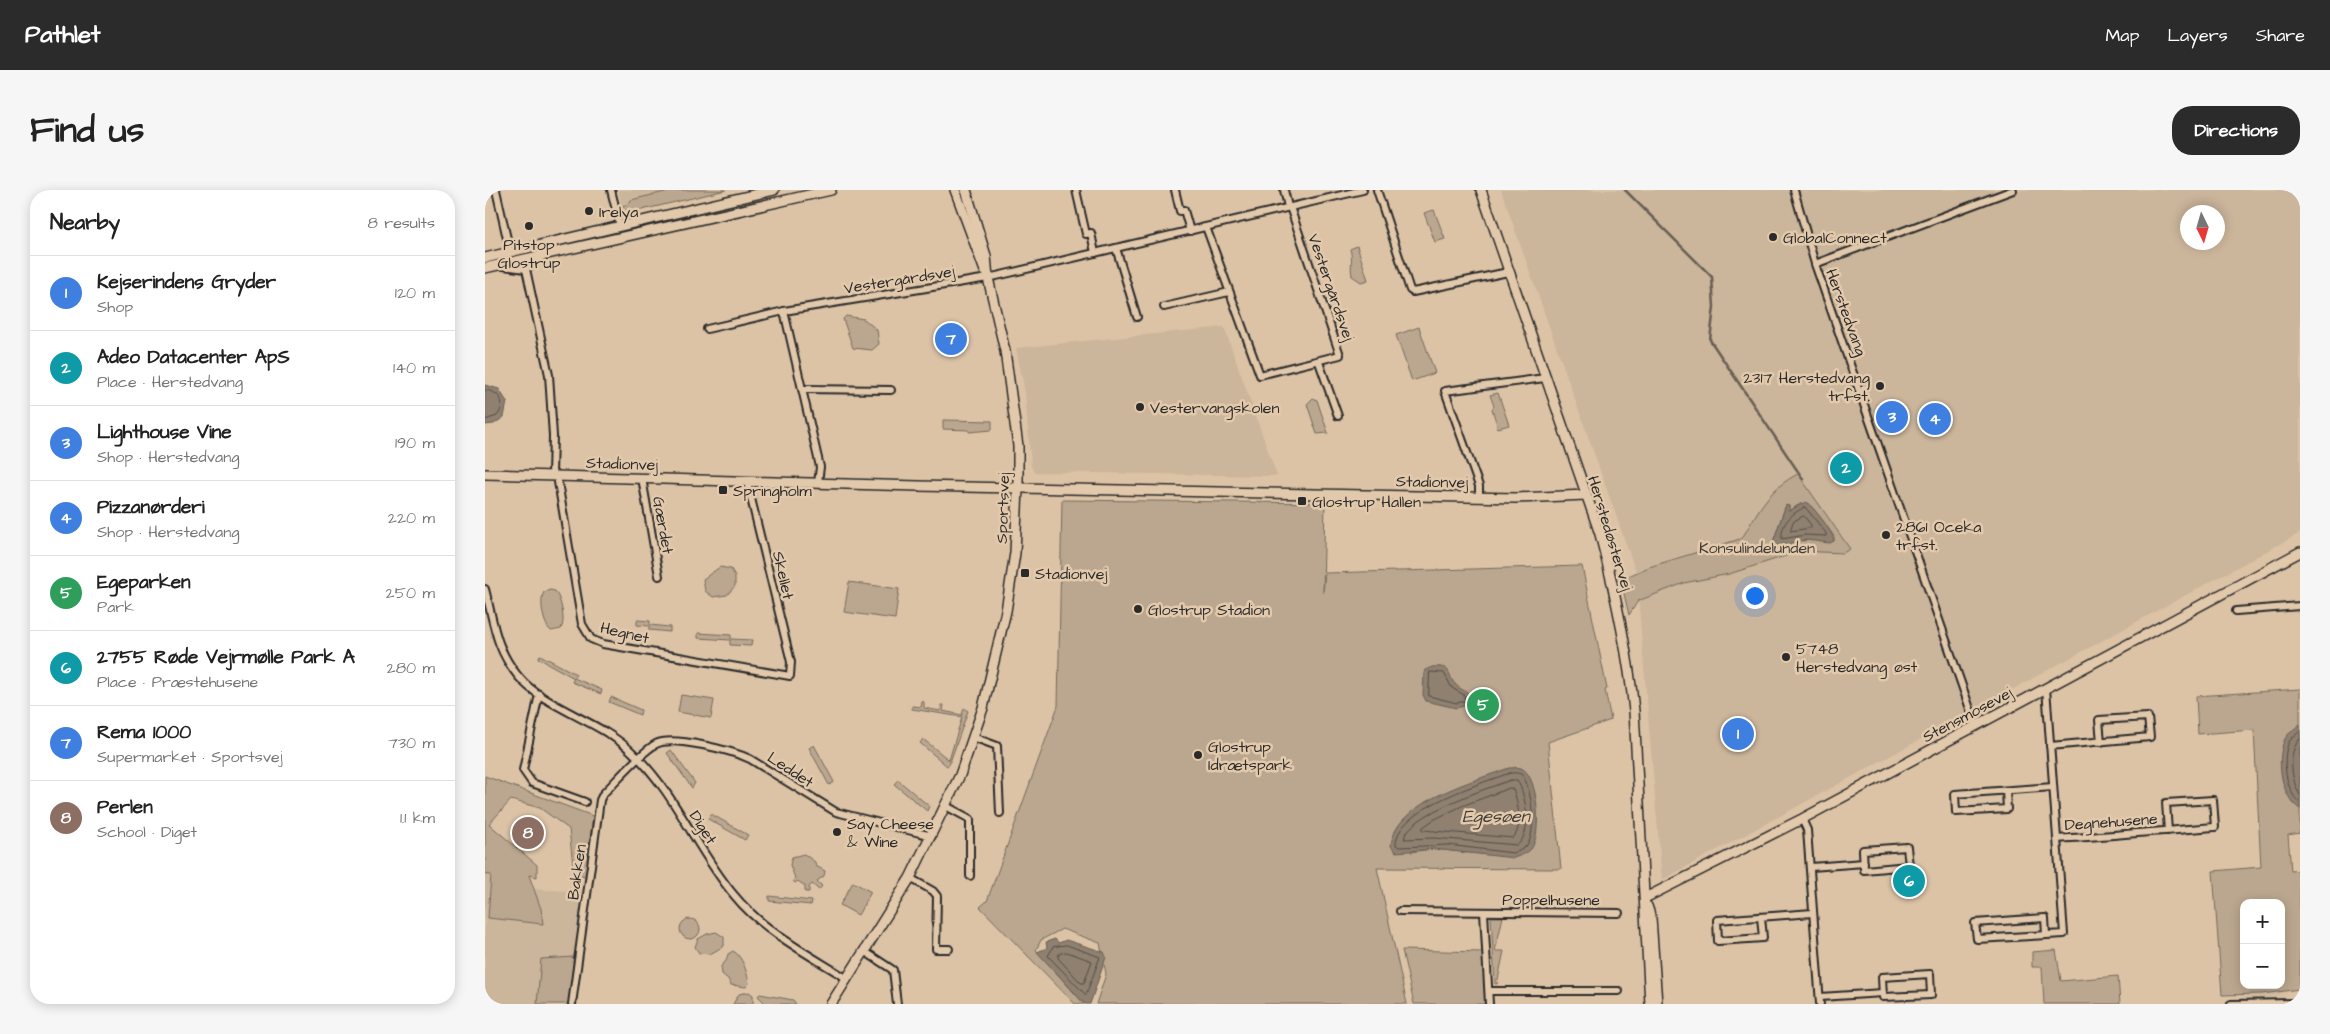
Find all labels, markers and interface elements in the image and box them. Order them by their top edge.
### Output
text: Pathlet [25,18,101,52]
text: Map [2105,23,2139,48]
text: Layers [2167,23,2228,48]
text: Share [2256,23,2305,48]
text: Find us [30,106,144,155]
button: Directions [2172,106,2300,155]
place label: Irelya [599,201,638,224]
marker: Irelya [583,205,595,217]
north arrow [2180,205,2225,250]
text: Nearby [50,208,120,237]
text: 8 results [368,212,435,234]
marker: Pitstop Glostrup [523,220,535,232]
place label: GlobalConnect [1783,227,1887,249]
street label: Vestergårdsvej [1301,231,1360,344]
marker: GlobalConnect [1767,231,1779,243]
place label: Pitstop Glostrup [498,234,561,274]
street label: Vestergårdsvej [842,260,956,301]
street label: Herstedvang [1819,266,1872,359]
text: Kejserindens Gryder [97,269,276,296]
text: 1 [65,282,67,304]
text: 120 m [395,282,435,304]
text: Shop [97,296,133,318]
pin: 7 [935,320,967,358]
text: Adeo Datacenter ApS [97,344,290,371]
text: 2 [61,357,71,379]
text: 140 m [393,357,435,379]
place label: 2317 Herstedvang trfst. [1743,367,1870,407]
text: Place · Herstedvang [97,371,243,393]
marker: 2317 Herstedvang trfst. [1874,380,1886,392]
place label: Vestervangskolen [1150,397,1279,420]
pin: 3 [1876,398,1908,436]
pin: 4 [1919,400,1951,438]
marker: Vestervangskolen [1134,401,1146,413]
text: Lighthouse Vine [97,419,232,446]
text: 3 [62,432,70,454]
text: 190 m [395,432,435,454]
text: Shop · Herstedvang [97,446,239,468]
pin: 2 [1830,449,1862,487]
street label: Stadionvej [585,452,659,476]
street label: Stadionvej [1396,470,1468,494]
street label: Sportsvej [991,472,1015,544]
street label: Herstedøstervej [1582,473,1638,594]
place label: Springholm [733,480,812,503]
marker: Springholm [717,484,729,496]
place label: Glostrup Hallen [1312,491,1421,513]
text: Pizzanørderi [97,494,205,521]
street label: Gærdet [647,495,679,556]
marker: Glostrup Hallen [1296,495,1308,507]
text: 4 [61,507,71,529]
text: 220 m [388,507,435,529]
place label: 2861 Oceka trfst. [1896,516,1981,556]
text: Shop · Herstedvang [97,521,239,543]
marker: 2861 Oceka trfst. [1880,529,1892,541]
park label: Konsulindelunden [1699,537,1815,559]
street label: Skellet [767,549,799,602]
place label: Stadionvej [1035,563,1107,585]
marker: Stadionvej [1019,567,1031,579]
text: Egeparken [97,569,191,596]
text: 5 [60,582,72,604]
text: 250 m [386,582,435,604]
your location [1742,583,1768,609]
text: Park [97,596,134,618]
place label: Glostrup Stadion [1148,599,1270,621]
marker: Glostrup Stadion [1132,603,1144,615]
street label: Hegnet [598,617,652,650]
place label: 5748 Herstedvang øst [1796,638,1918,679]
text: 2755 Røde Vejrmølle Park A [97,644,355,671]
marker: 5748 Herstedvang øst [1780,651,1792,663]
text: 6 [61,657,71,679]
text: 280 m [387,657,435,679]
text: Place · Præstehusene [97,671,258,693]
street label: Stensmosevej [1918,682,2017,748]
pin: 5 [1467,686,1499,724]
pin: 1 [1722,715,1754,753]
text: Rema 1000 [97,719,191,746]
text: 7 [61,732,71,754]
text: 730 m [388,732,435,754]
place label: Glostrup Idrætspark [1208,736,1293,776]
text: Supermarket · Sportsvej [97,746,283,768]
street label: Leddet [763,747,818,793]
marker: Glostrup Idrætspark [1192,749,1204,761]
text: Perlen [97,794,153,821]
water label: Egesøen [1462,804,1532,830]
street label: Diget [683,806,723,850]
text: 8 [61,807,71,829]
text: 1.1 km [400,807,435,829]
street label: Degnehusene [2064,808,2159,837]
place label: Say Cheese & Wine [847,813,934,853]
pin: 8 [512,814,544,852]
text: School · Diget [97,821,197,843]
marker: Say Cheese & Wine [831,826,843,838]
street label: Bakken [562,843,592,901]
pin: 6 [1893,862,1925,900]
street label: Poppelhusene [1502,889,1600,911]
map controls [2240,899,2285,989]
button: + [2240,899,2285,944]
button: − [2240,944,2285,989]

